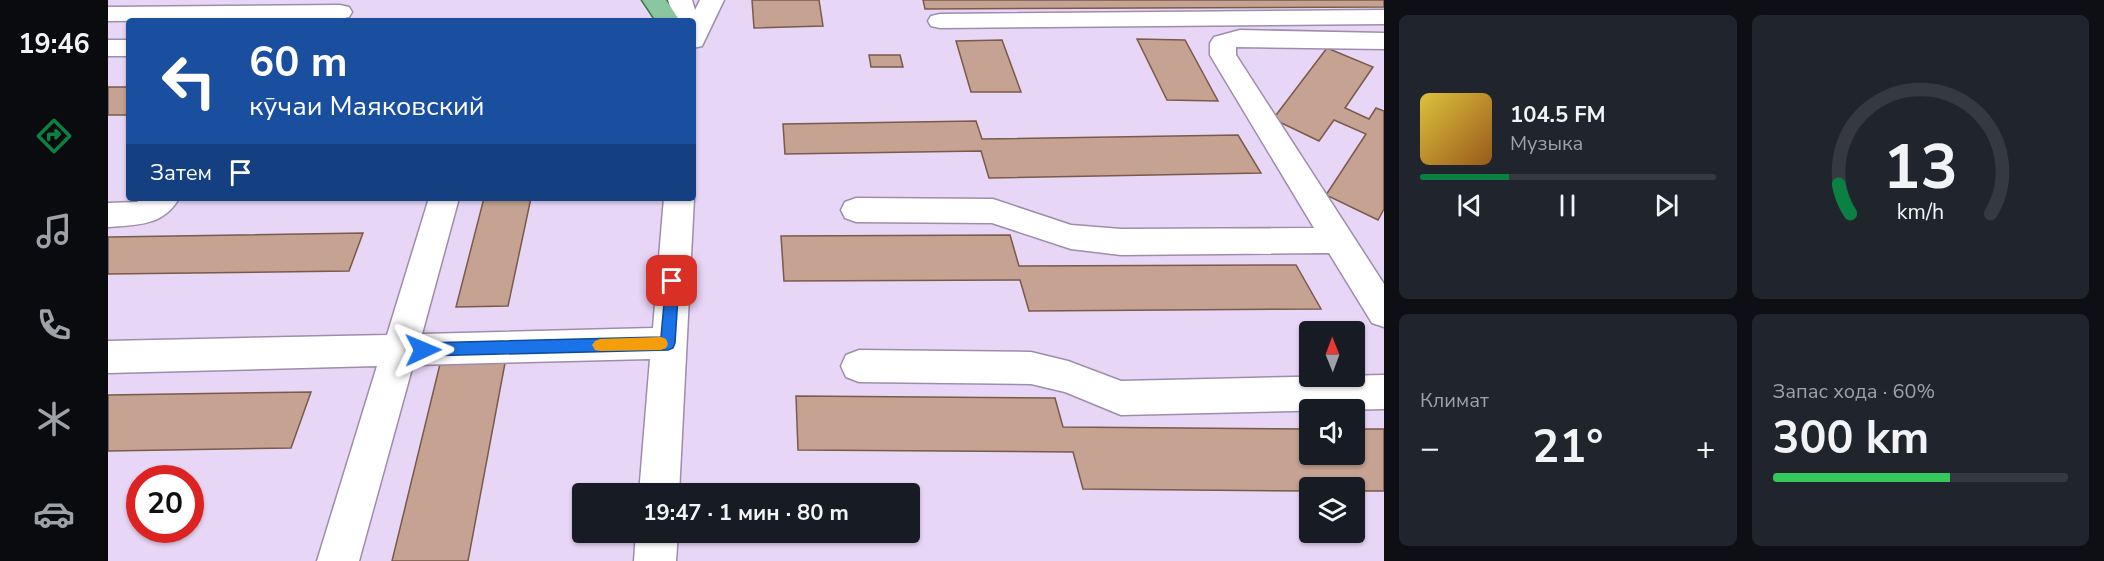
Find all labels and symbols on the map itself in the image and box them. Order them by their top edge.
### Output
pin [646,255,697,306]
position arrow [391,318,455,382]
north arrow [1299,321,1365,387]
speed limit sign: 20 [126,465,204,543]

